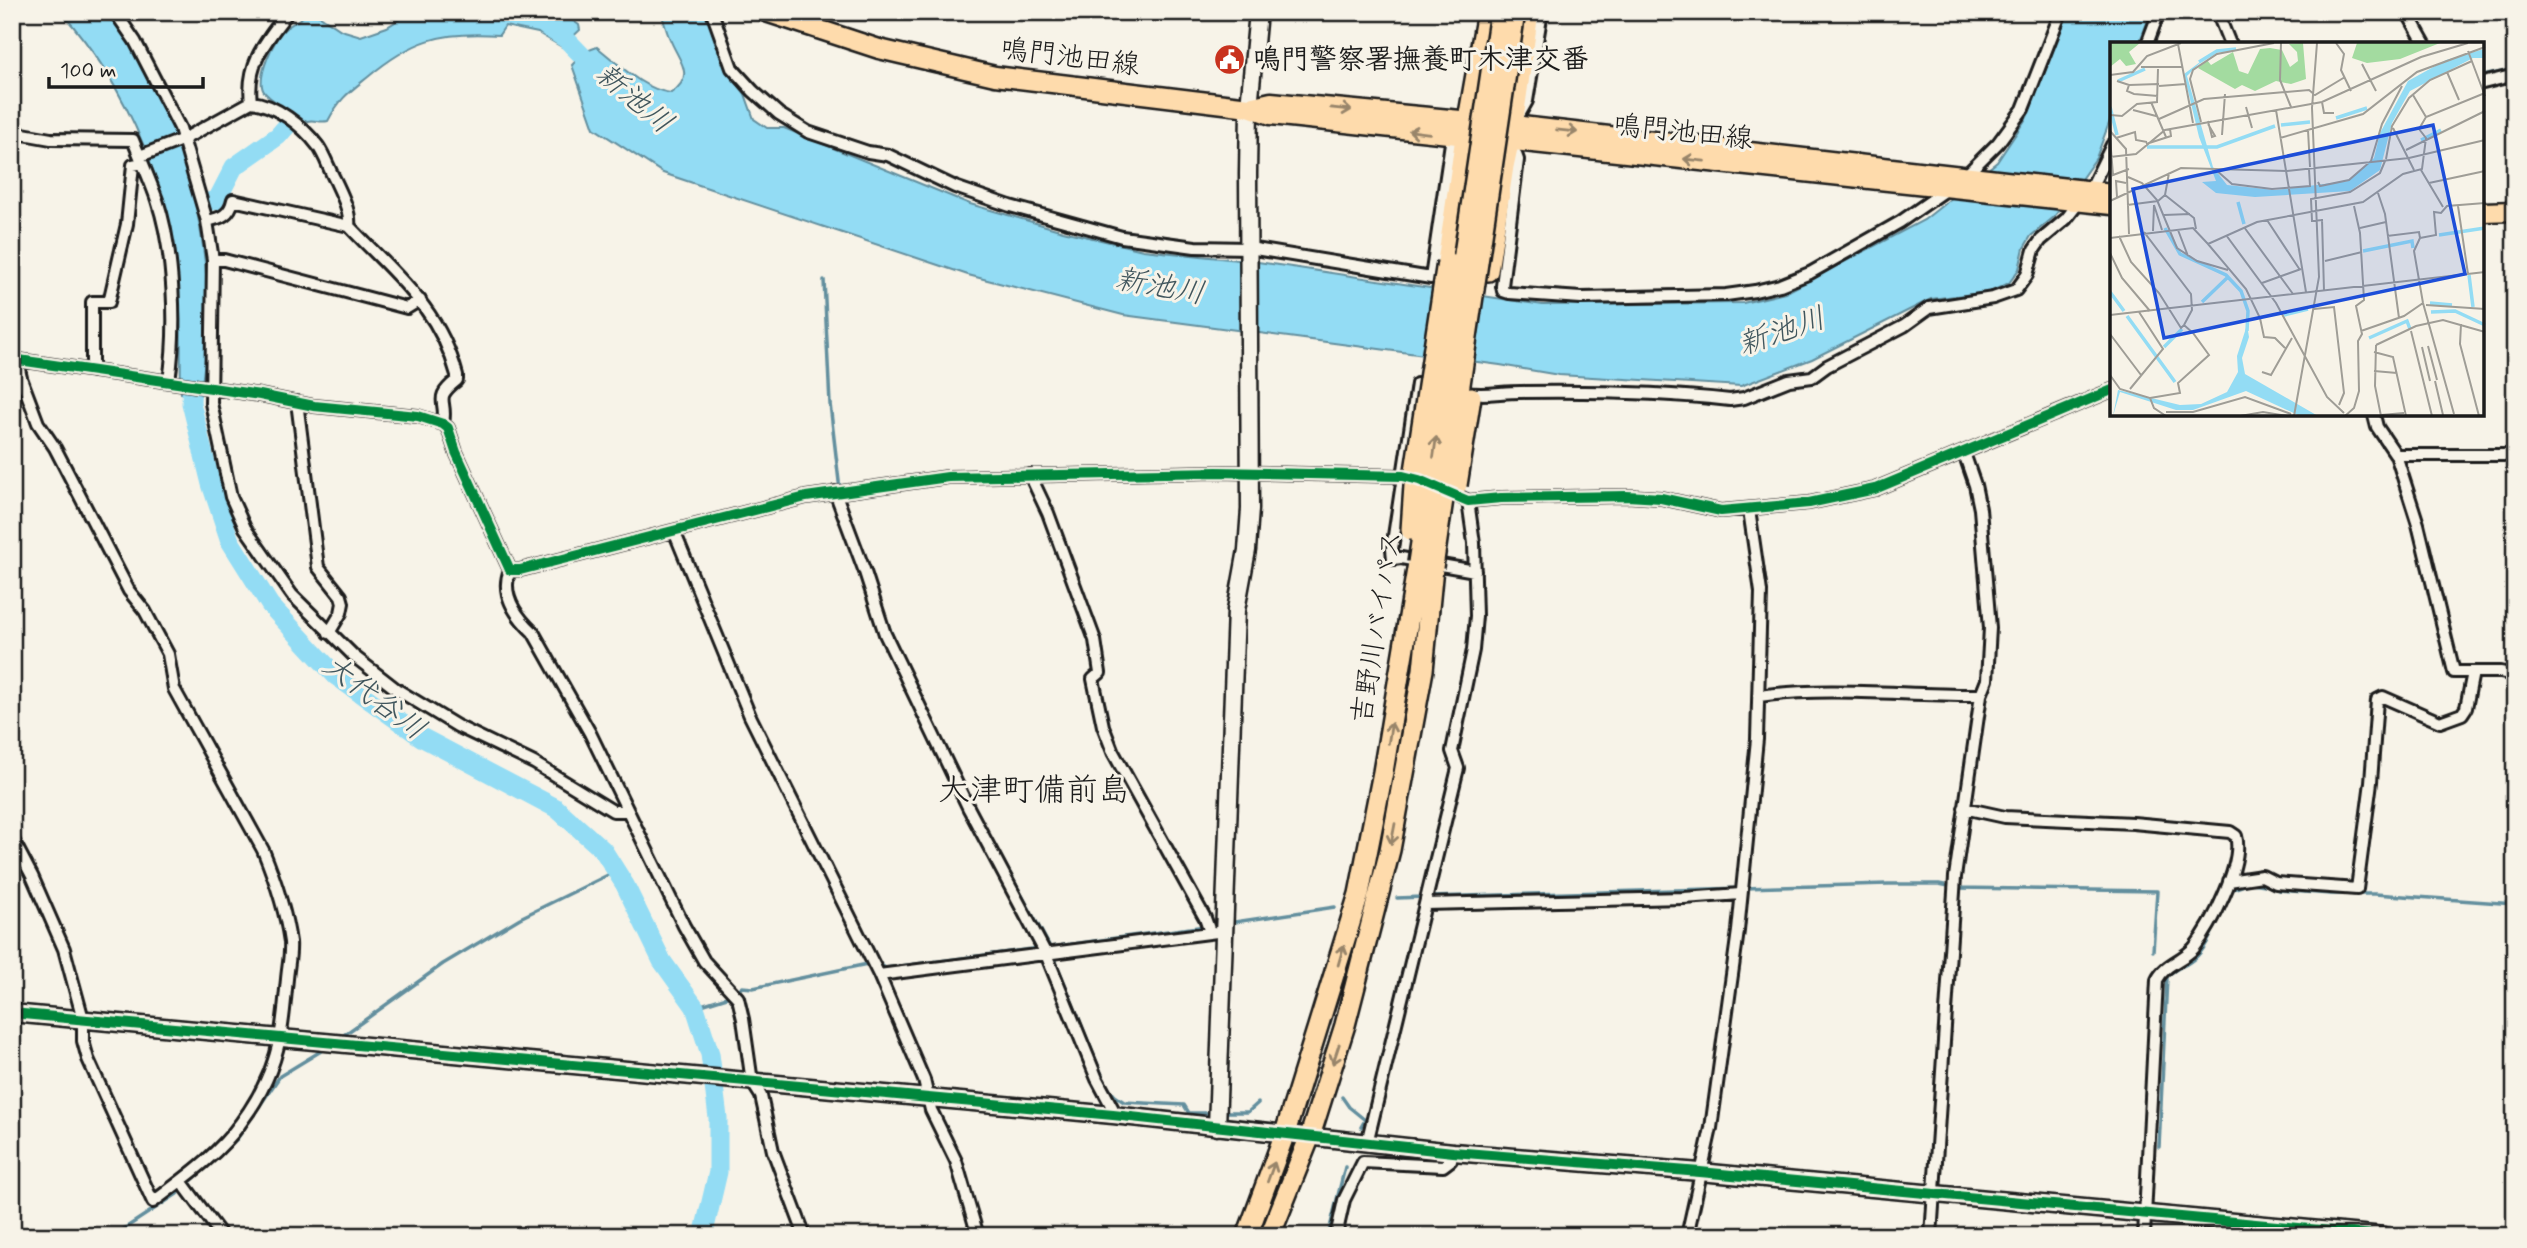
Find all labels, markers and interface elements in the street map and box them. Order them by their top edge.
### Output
street label: 鳴門池田線 [998,31,1142,85]
place label: 鳴門警察署撫養町木津交番 [1253,42,1589,79]
inset map [2110,42,2485,416]
public building icon: 鳴門警察署撫養町木津交番 [1213,43,1247,77]
scale bar [49,46,203,90]
water label: 新池川 [587,55,681,143]
text: 100 m [60,57,116,85]
one-way arrow [1329,103,1352,116]
street label: 鳴門池田線 [1611,107,1755,159]
one-way arrow [1556,124,1578,137]
one-way arrow [1408,126,1431,139]
one-way arrow [1683,154,1706,167]
water label: 新池川 [1112,260,1208,314]
water label: 新池川 [1733,299,1831,365]
one-way arrow [1429,436,1442,459]
street label: 吉野川バイパス [1344,528,1412,726]
water label: 大代谷川 [314,646,434,750]
one-way arrow [1384,722,1397,745]
district label: 大津町備前島 [938,770,1130,812]
one-way arrow [1385,822,1399,845]
one-way arrow [1335,945,1348,967]
one-way arrow [1329,1043,1342,1065]
one-way arrow [1266,1161,1279,1183]

